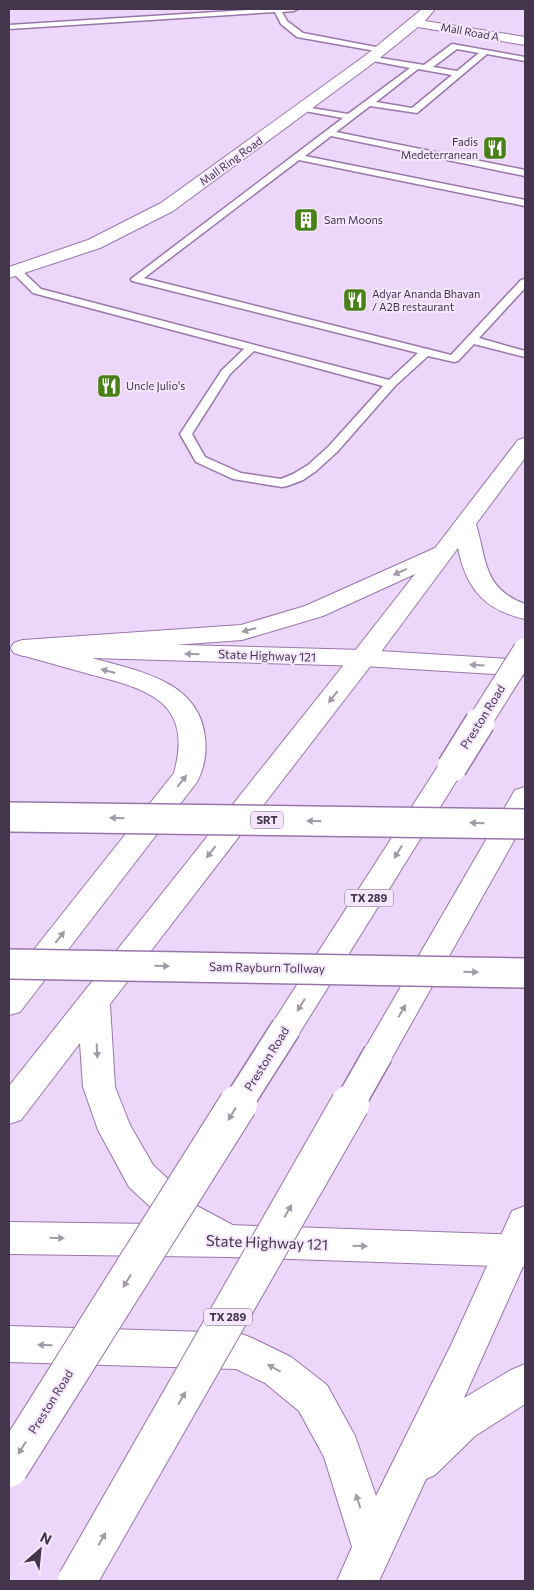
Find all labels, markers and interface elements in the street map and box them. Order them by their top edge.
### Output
street label: Mall Road A [440,20,501,43]
street label: Mall Ring Road [197,134,265,188]
place label: Fadis Medeterranean [401,135,478,161]
restaurant icon: Fadis Medeterranean [482,135,508,161]
building icon: Sam Moons [293,207,319,233]
place label: Sam Moons [324,213,383,226]
restaurant icon: Adyar Ananda Bhavan / A2B restaurant [342,287,368,313]
place label: Adyar Ananda Bhavan / A2B restaurant [372,287,480,313]
restaurant icon: Uncle Julio's [96,373,122,399]
place label: Uncle Julio's [126,379,185,393]
one-way arrow [393,568,407,576]
one-way arrow [241,626,256,634]
street label: State Highway 121 [218,646,316,664]
one-way arrow [184,650,200,658]
one-way arrow [468,660,484,668]
one-way arrow [101,667,116,675]
street label: Preston Road [457,682,507,751]
one-way arrow [327,690,338,703]
one-way arrow [176,775,187,788]
road number: SRT [251,812,283,828]
one-way arrow [108,814,124,822]
one-way arrow [306,817,322,825]
one-way arrow [468,819,484,827]
one-way arrow [206,846,216,859]
one-way arrow [393,846,402,859]
road number: TX 289 [345,890,393,906]
one-way arrow [55,931,66,944]
street label: Sam Rayburn Tollway [209,959,325,975]
one-way arrow [155,963,171,971]
one-way arrow [463,968,479,976]
one-way arrow [297,998,306,1011]
one-way arrow [398,1005,407,1018]
street label: Preston Road [241,1024,291,1093]
one-way arrow [93,1043,101,1059]
one-way arrow [228,1107,237,1120]
one-way arrow [284,1204,293,1218]
street label: State Highway 121 [206,1231,329,1253]
one-way arrow [50,1235,66,1243]
one-way arrow [352,1242,368,1250]
one-way arrow [122,1274,132,1288]
road number: TX 289 [204,1308,252,1325]
one-way arrow [37,1340,53,1348]
one-way arrow [267,1364,280,1373]
street label: Preston Road [25,1367,75,1436]
one-way arrow [178,1390,186,1405]
one-way arrow [17,1441,26,1455]
one-way arrow [353,1494,361,1509]
north arrow [15,1525,65,1575]
text: N [38,1528,55,1548]
one-way arrow [97,1532,106,1546]

